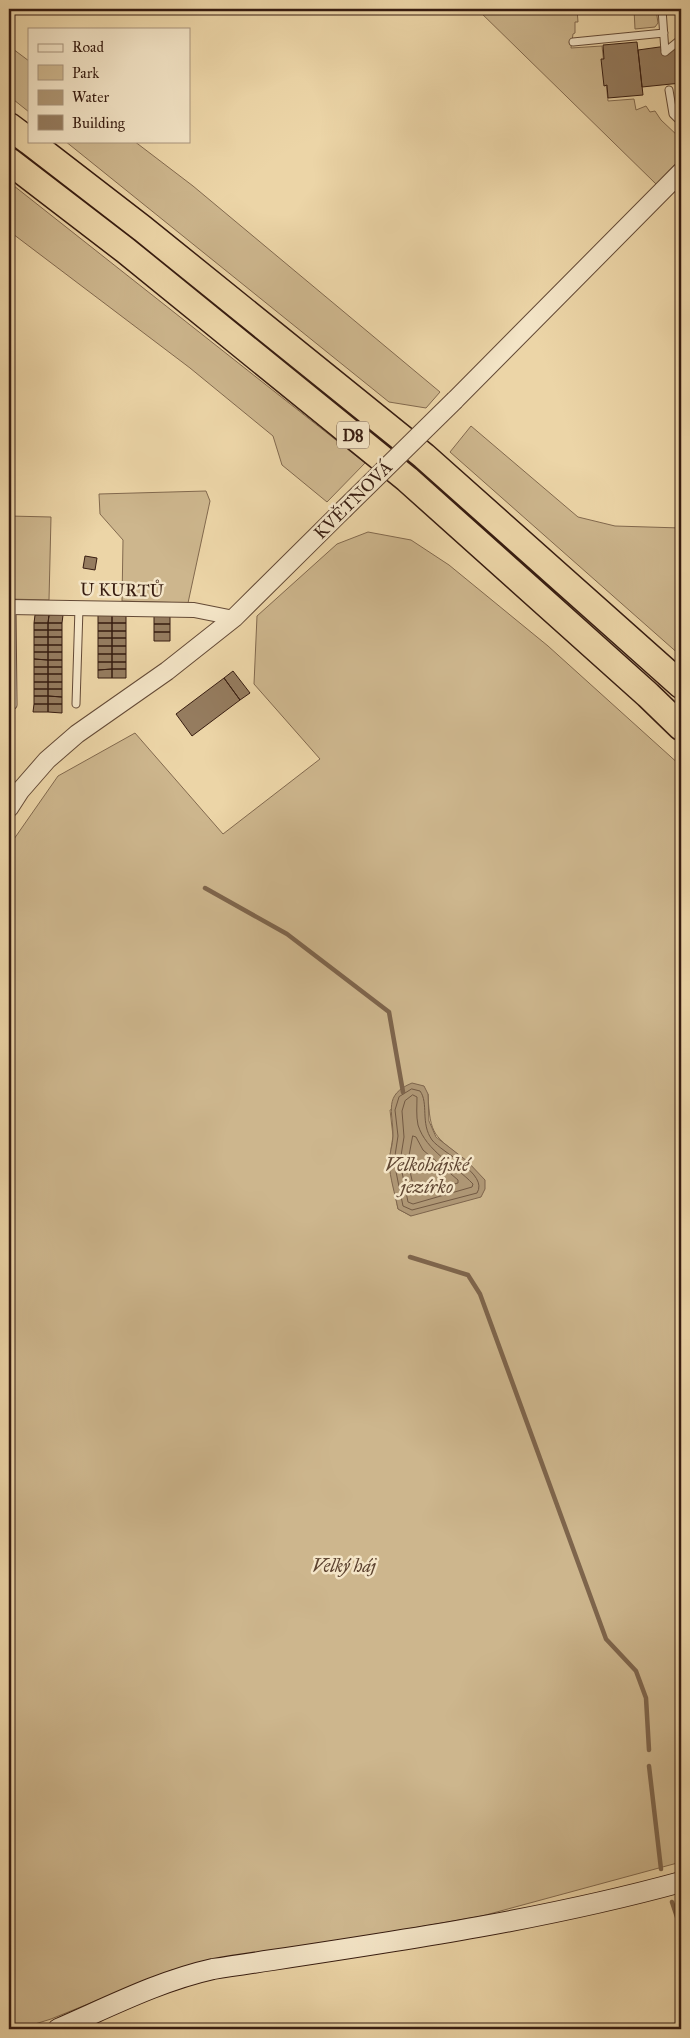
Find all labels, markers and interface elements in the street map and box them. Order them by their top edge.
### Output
legend [28,28,190,142]
text: Road [72,38,104,56]
text: Park [72,64,99,82]
text: Water [72,88,109,106]
text: Building [72,114,126,132]
road number: D8 [337,422,369,448]
street label: KVĚTNOVÁ [308,455,397,544]
street label: U KURTŮ [80,576,165,602]
water label: Velkohájské jezírko [385,1153,472,1198]
park label: Velký háj [312,1555,377,1577]

